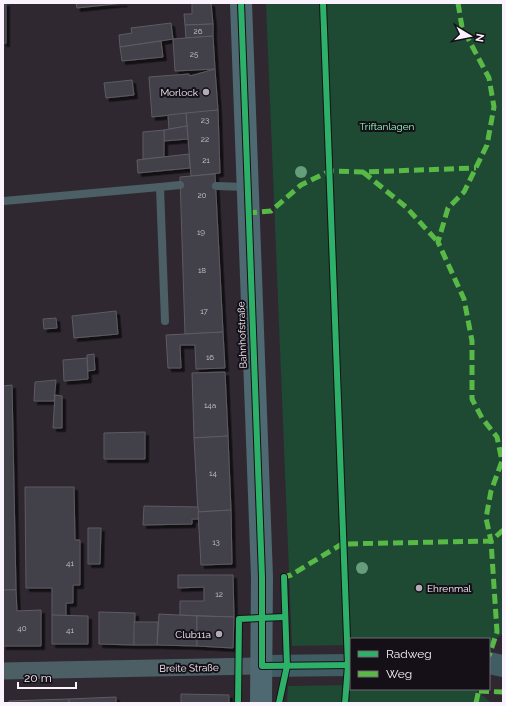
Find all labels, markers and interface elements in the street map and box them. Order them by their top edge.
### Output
north arrow [450,16,490,56]
house number: 26 [194,26,203,36]
text: N [472,32,486,43]
house number: 25 [190,49,199,59]
place label: Morlock [160,87,199,98]
marker: Morlock [201,87,211,97]
house number: 23 [201,115,209,125]
park label: Triftanlagen [360,121,415,132]
house number: 22 [201,134,209,144]
house number: 21 [202,155,210,165]
house number: 20 [197,190,207,200]
house number: 19 [197,227,205,237]
house number: 18 [198,265,206,275]
street label: Bahnhofstraße [235,301,249,369]
house number: 17 [200,306,209,316]
house number: 16 [206,352,214,362]
house number: 14a [204,400,216,410]
house number: 14 [209,468,218,478]
house number: 13 [212,537,220,547]
house number: 41 [66,558,74,568]
marker: Ehrenmal [414,583,424,593]
place label: Ehrenmal [427,583,472,594]
house number: 12 [215,589,223,599]
house number: 40 [17,623,27,633]
house number: 41 [66,625,74,635]
place label: Club11a [175,629,211,640]
marker: Club11a [214,629,224,639]
legend [350,638,490,690]
text: Radweg [386,647,432,661]
street label: Breite Straße [159,662,219,674]
scale bar [18,664,76,690]
text: Weg [386,667,412,681]
text: 20 m [24,671,52,685]

